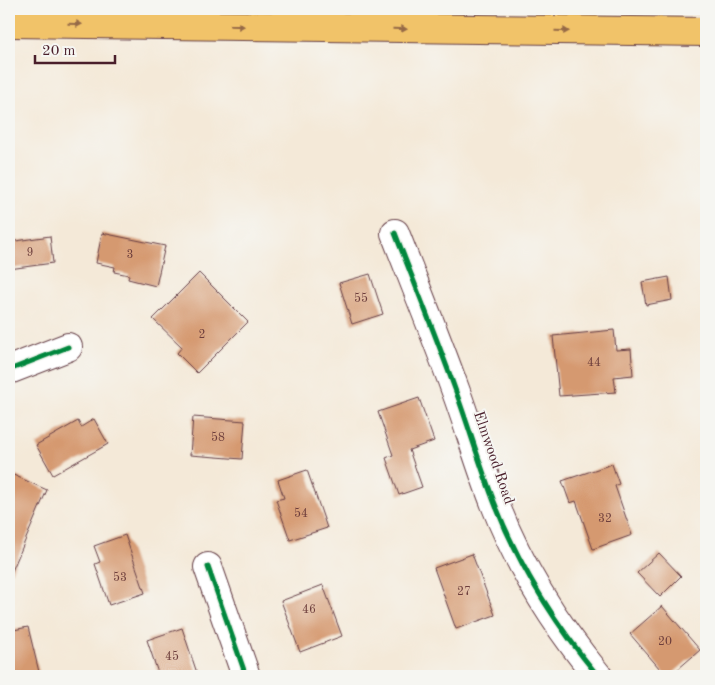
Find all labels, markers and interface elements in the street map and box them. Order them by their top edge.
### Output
one-way arrow [67,20,83,28]
one-way arrow [230,22,246,30]
one-way arrow [392,25,408,33]
one-way arrow [555,27,571,35]
scale bar [35,32,115,64]
text: 20 m [42,44,76,59]
house number: 9 [27,247,33,259]
house number: 3 [127,249,133,261]
house number: 55 [354,292,368,305]
house number: 2 [199,329,205,341]
house number: 44 [587,357,601,369]
street label: Elmwood Road [470,409,516,507]
house number: 58 [211,431,225,444]
house number: 54 [294,507,308,520]
house number: 32 [598,513,612,525]
house number: 53 [113,571,127,584]
house number: 27 [457,586,471,598]
house number: 46 [302,604,316,616]
house number: 20 [658,636,672,648]
house number: 45 [165,650,179,663]

